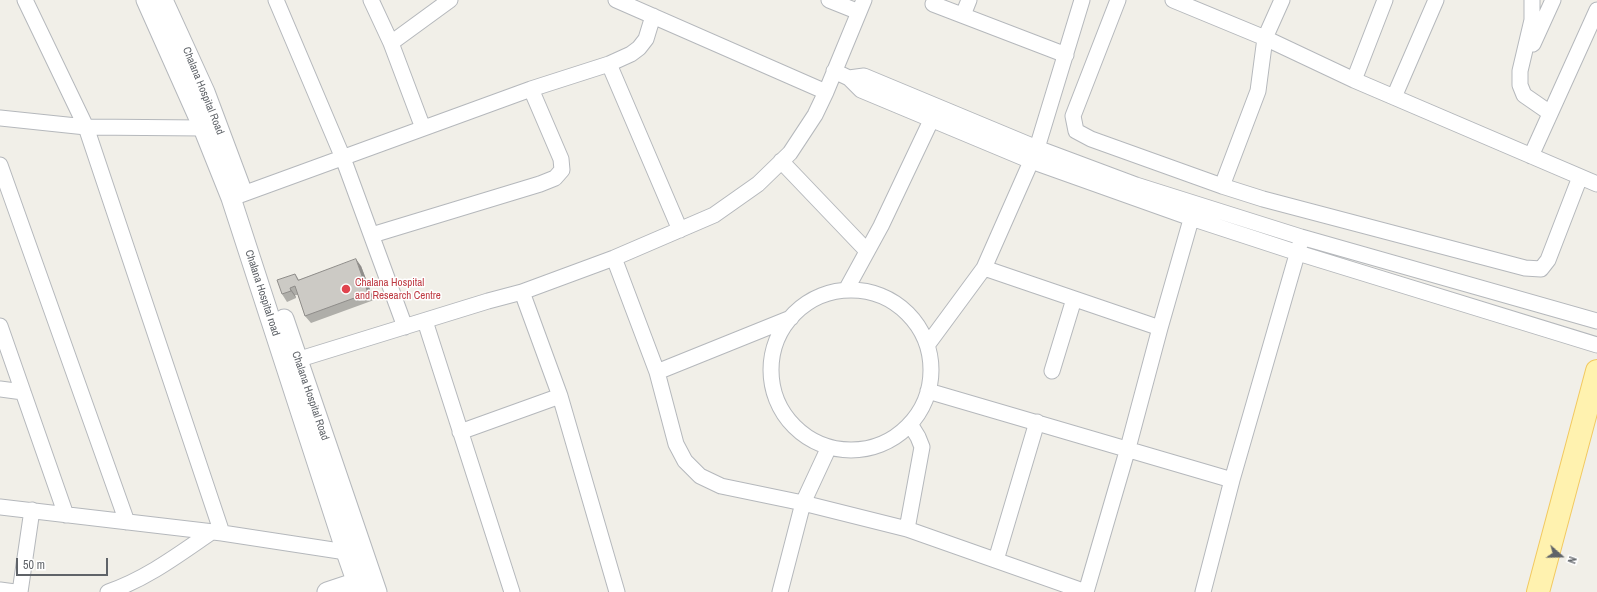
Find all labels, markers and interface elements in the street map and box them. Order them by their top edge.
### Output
street label: Chalana Hospital Road [179,45,227,137]
street label: Chalana Hospital road [242,248,282,338]
place label: Chalana Hospital and Research Centre [355,276,441,302]
marker: Chalana Hospital and Research Centre [340,283,352,295]
street label: Chalana Hospital Road [289,350,331,442]
north arrow [1541,536,1581,576]
scale bar [18,550,110,576]
text: N [1565,555,1580,566]
text: 50 m [23,557,45,573]

